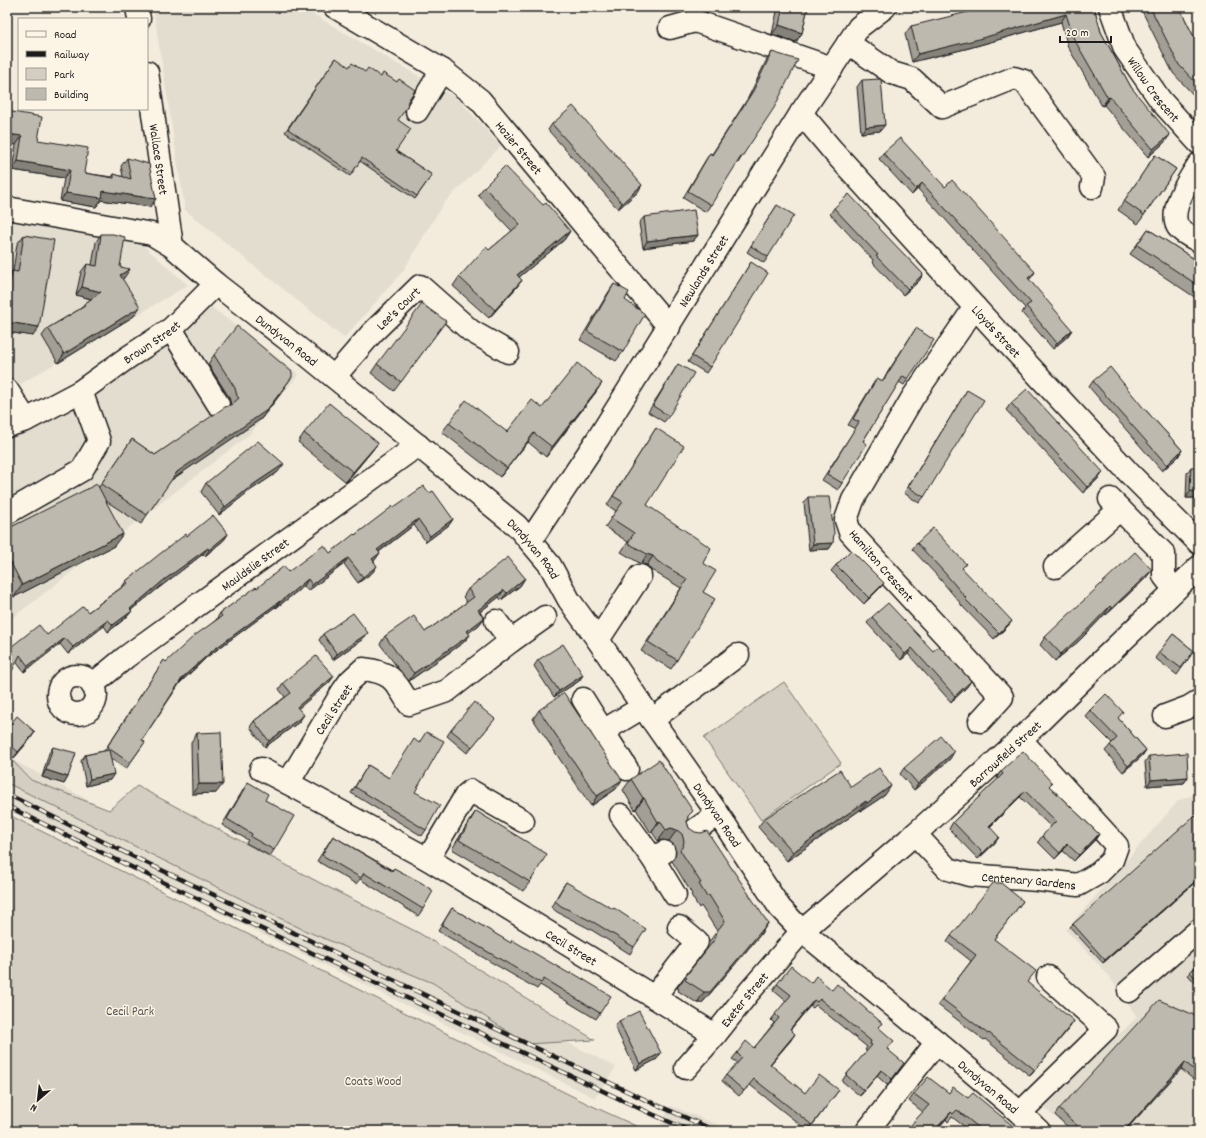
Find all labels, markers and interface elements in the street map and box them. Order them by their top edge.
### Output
legend [18,18,148,110]
scale bar [1060,18,1111,44]
text: 20 m [1066,25,1089,42]
text: Road [54,27,76,44]
text: Railway [54,47,90,64]
street label: Willow Crescent [1121,54,1183,128]
text: Park [54,67,75,84]
text: Building [54,87,89,104]
street label: Hozier Street [489,118,546,180]
street label: Wallace Street [143,123,172,196]
street label: Newlands Street [675,232,735,312]
street label: Lee's Court [373,283,426,336]
street label: Lloyds Street [966,302,1024,363]
street label: Dundyvan Road [250,311,321,372]
street label: Brown Street [120,317,186,370]
street label: Dundyvan Road [502,515,563,583]
street label: Hamilton Crescent [843,526,917,607]
street label: Mauldslie Street [218,534,294,597]
street label: Cecil Street [311,681,359,740]
street label: Barrowfield Street [966,717,1047,793]
street label: Dundyvan Road [687,780,745,852]
street label: Centenary Gardens [981,869,1077,897]
street label: Cecil Street [541,926,600,972]
street label: Exeter Street [717,969,774,1032]
park label: Cecil Park [106,1003,154,1022]
street label: Dundyvan Road [953,1057,1022,1120]
park label: Coats Wood [345,1073,401,1092]
north arrow [18,1080,58,1120]
text: N [28,1098,40,1115]

